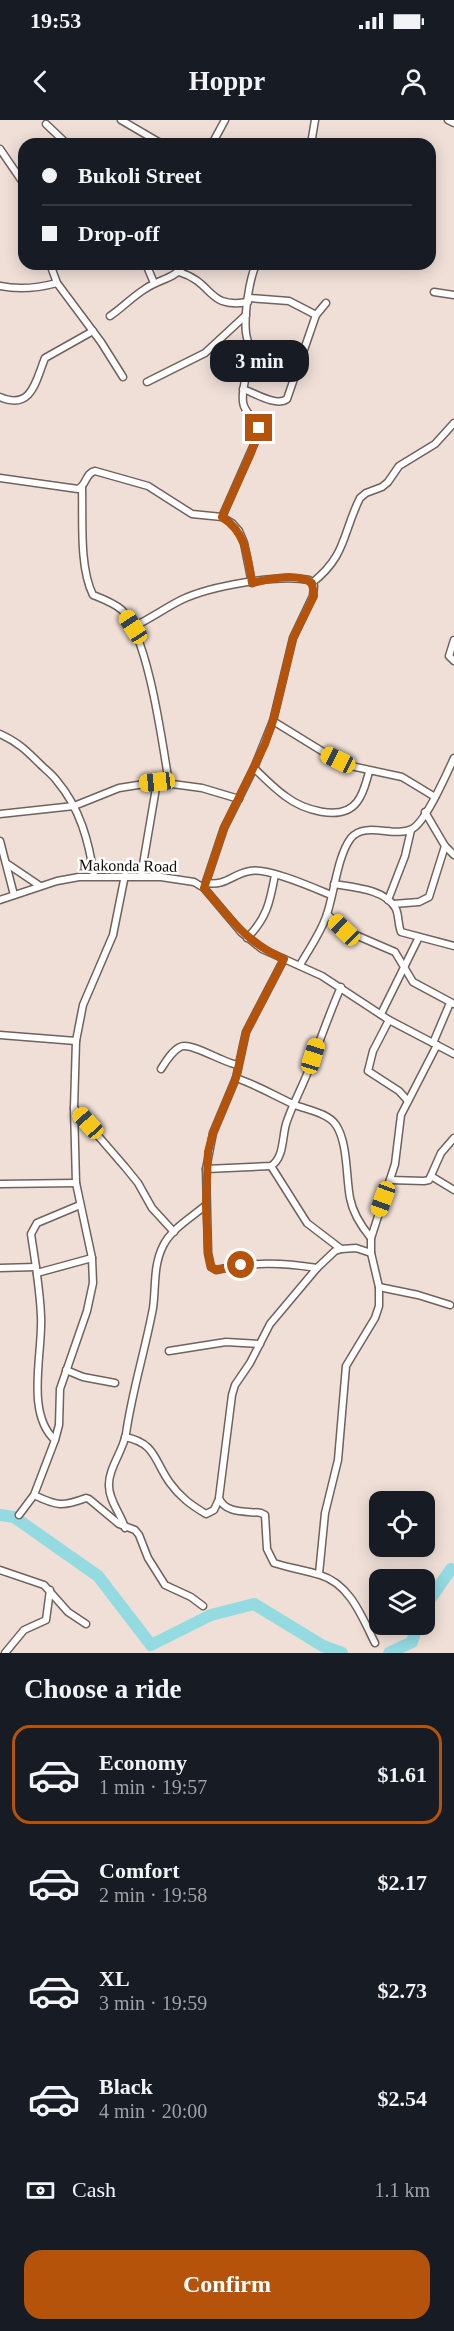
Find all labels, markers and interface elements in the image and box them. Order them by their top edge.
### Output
text: 19:53 [30,8,81,33]
icon: back [24,65,57,98]
icon: person [397,65,430,98]
text: Hoppr [189,66,265,96]
text: Bukoli Street [78,163,202,188]
text: Drop-off [78,221,159,246]
callout: 3 min [210,341,308,383]
text: 3 min [235,350,284,372]
route end [245,414,272,441]
car [116,607,150,647]
car [318,744,358,776]
car [138,771,176,793]
street label: Makonda Road [79,856,177,875]
car [325,911,363,949]
car [299,1036,327,1076]
car [69,1104,107,1142]
car [368,1179,398,1219]
route start [227,1251,254,1278]
map controls [369,1491,435,1635]
button: locate [369,1491,435,1557]
button: layers [369,1569,435,1635]
text: Choose a ride [24,1674,182,1704]
icon: car [27,1748,81,1802]
text: Economy [99,1750,187,1775]
text: $1.61 [378,1762,427,1787]
text: 1 min · 19:57 [99,1776,207,1798]
icon: car [27,1856,81,1910]
text: Comfort [99,1858,180,1883]
text: $2.17 [378,1870,427,1895]
text: 2 min · 19:58 [99,1884,207,1906]
icon: car [27,1964,81,2018]
text: XL [99,1966,130,1991]
text: $2.73 [378,1978,427,2003]
text: 3 min · 19:59 [99,1992,207,2014]
icon: car [27,2072,81,2126]
text: Black [99,2074,153,2099]
text: $2.54 [378,2086,427,2111]
text: 4 min · 20:00 [99,2100,207,2122]
icon: cash [24,2174,57,2207]
text: Cash [72,2177,116,2202]
text: 1.1 km [374,2179,430,2201]
button: Confirm [24,2250,430,2319]

